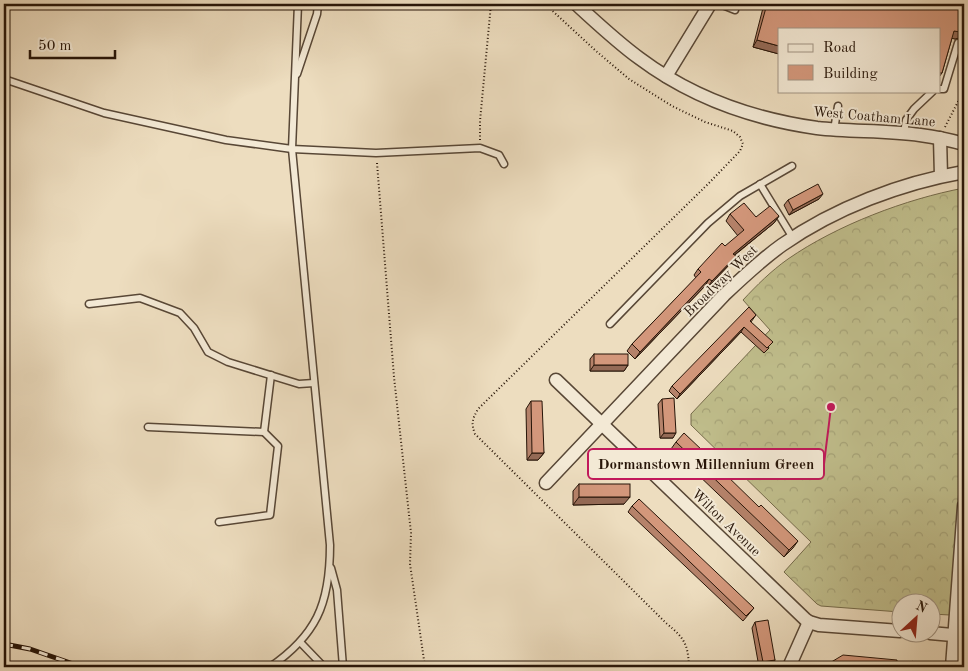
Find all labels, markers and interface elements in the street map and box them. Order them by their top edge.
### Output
scale bar [30,28,115,60]
legend [778,28,940,92]
text: 50 m [38,39,72,54]
text: Road [823,41,857,56]
text: Building [823,67,878,82]
street label: West Coatham Lane [812,105,936,129]
street label: Broadway West [682,243,760,319]
callout: Dormanstown Millennium Green [588,449,824,479]
text: Dormanstown Millennium Green [598,458,814,473]
street label: Wilton Avenue [689,487,763,559]
north arrow [890,594,940,644]
text: N [913,599,929,616]

